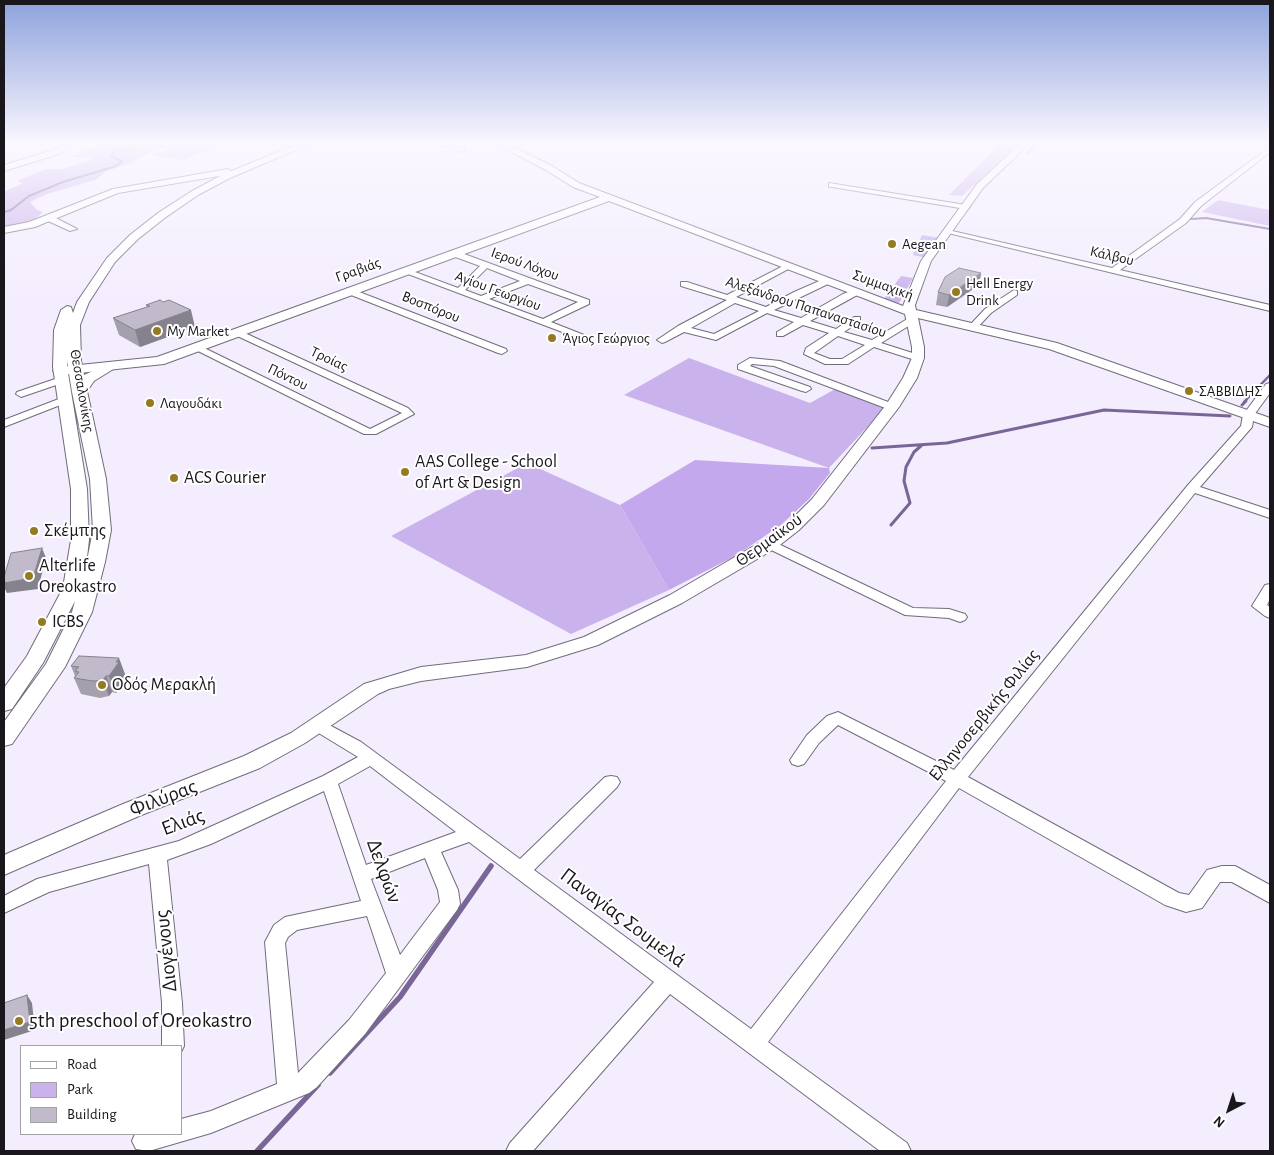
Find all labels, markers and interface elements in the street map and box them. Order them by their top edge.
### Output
place label: Aegean [902,235,946,253]
marker: Aegean [886,238,898,250]
street label: Κάλβου [1088,242,1136,270]
street label: Ιερού Λόχου [488,243,562,285]
street label: Γραβιάς [333,254,383,286]
street label: Συμμαχική [850,266,916,304]
street label: Αγίου Γεωργίου [453,267,543,315]
street label: Αλεξάνδρου Παπαναστασίου [723,272,889,342]
place label: Hell Energy Drink [966,274,1033,309]
marker: Hell Energy Drink [950,286,962,298]
street label: Βοσπόρου [399,287,463,327]
place label: My Market [167,322,229,340]
marker: My Market [151,325,163,337]
place label: Άγιος Γεώργιος [562,329,650,347]
marker: Άγιος Γεώργιος [546,332,558,344]
street label: Τροίας [307,343,351,375]
street label: Θεσσαλονίκης [66,348,98,434]
street label: Πόντου [265,360,311,394]
place label: ΣΑΒΒΙΔΗΣ [1199,382,1262,400]
marker: ΣΑΒΒΙΔΗΣ [1183,385,1195,397]
place label: Λαγουδάκι [160,394,222,412]
marker: Λαγουδάκι [144,397,156,409]
place label: AAS College - School of Art & Design [415,451,557,494]
marker: AAS College - School of Art & Design [399,466,411,478]
place label: ACS Courier [184,467,266,489]
marker: ACS Courier [168,472,180,484]
street label: Θερμαϊκού [731,509,807,571]
place label: Σκέμπης [44,520,106,542]
marker: Σκέμπης [28,525,40,537]
place label: Alterlife Oreokastro [39,555,117,598]
marker: Alterlife Oreokastro [23,570,35,582]
place label: ICBS [52,611,84,633]
marker: ICBS [36,616,48,628]
street label: Ελληνοσερβικής Φιλίας [924,645,1044,785]
place label: Οδός Μερακλή [112,674,216,696]
marker: Οδός Μερακλή [96,679,108,691]
street label: Φιλύρας [126,774,200,822]
street label: Ελιάς [158,803,208,841]
street label: Δελφών [361,835,407,907]
street label: Παναγίας Σουμελά [555,863,691,973]
street label: Διογένους [149,909,183,993]
place label: 5th preschool of Oreokastro [29,1008,252,1034]
marker: 5th preschool of Oreokastro [13,1015,25,1027]
legend [20,1045,182,1135]
text: Road [67,1057,97,1072]
text: Park [67,1082,93,1097]
north arrow [1204,1085,1254,1135]
text: Building [67,1107,117,1122]
text: N [1211,1113,1228,1130]

